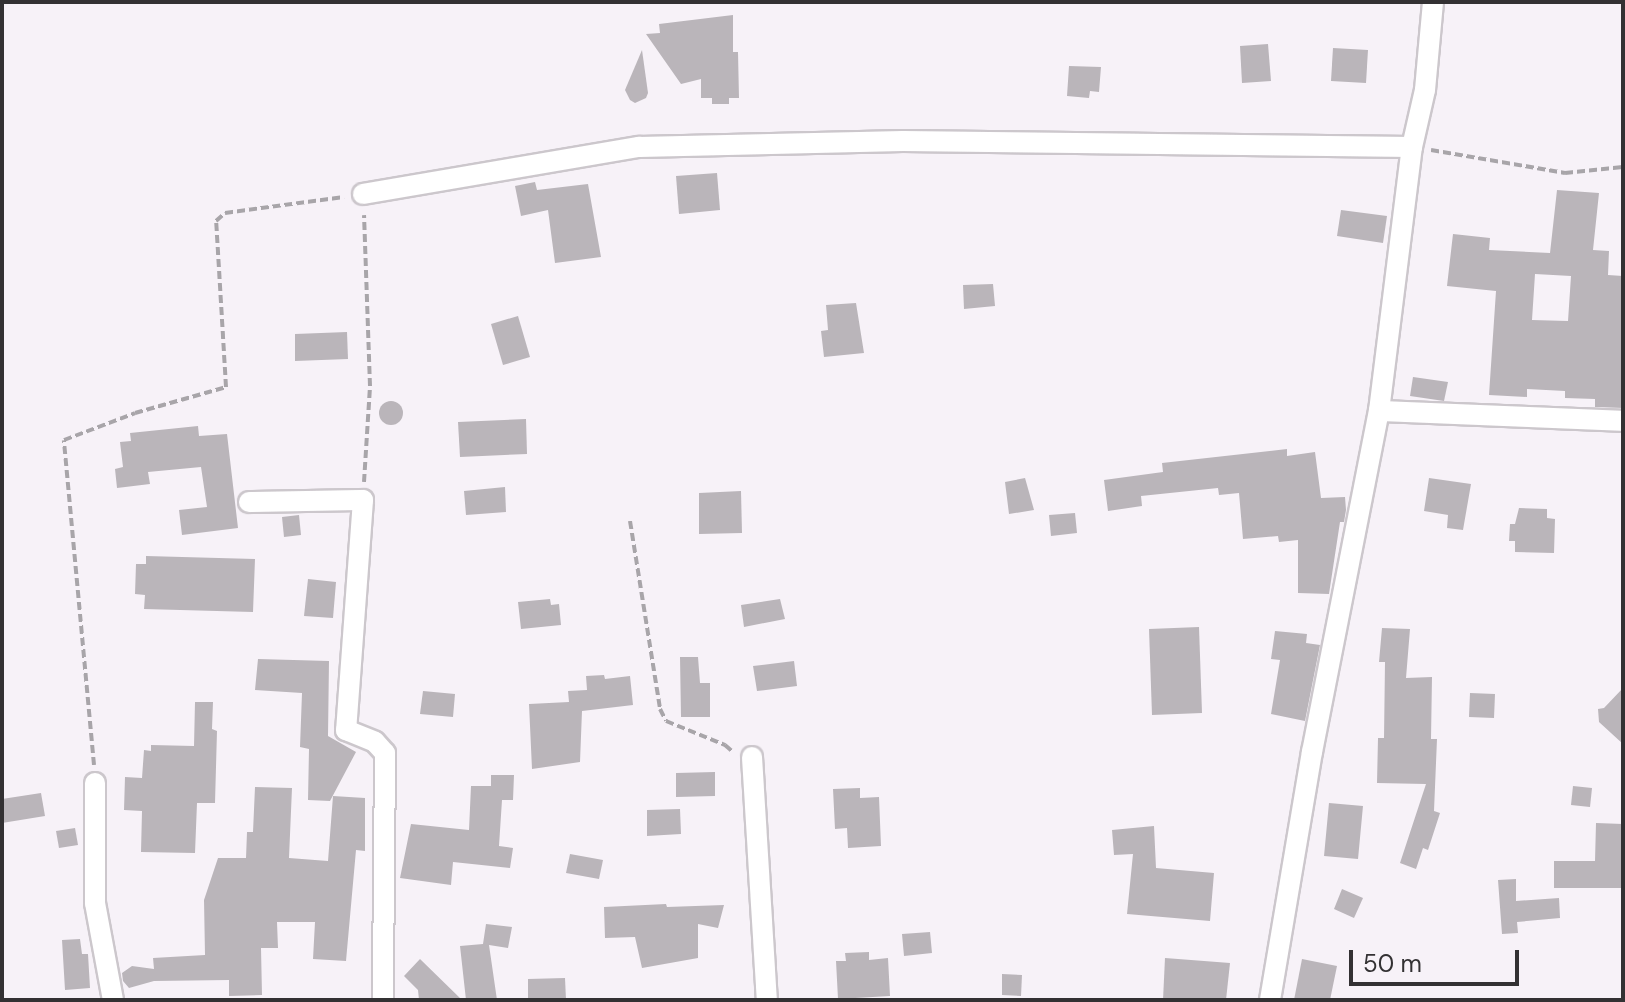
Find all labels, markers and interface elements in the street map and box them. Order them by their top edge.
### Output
scale bar [1353,934,1523,984]
text: 50 m [1363,948,1422,979]

